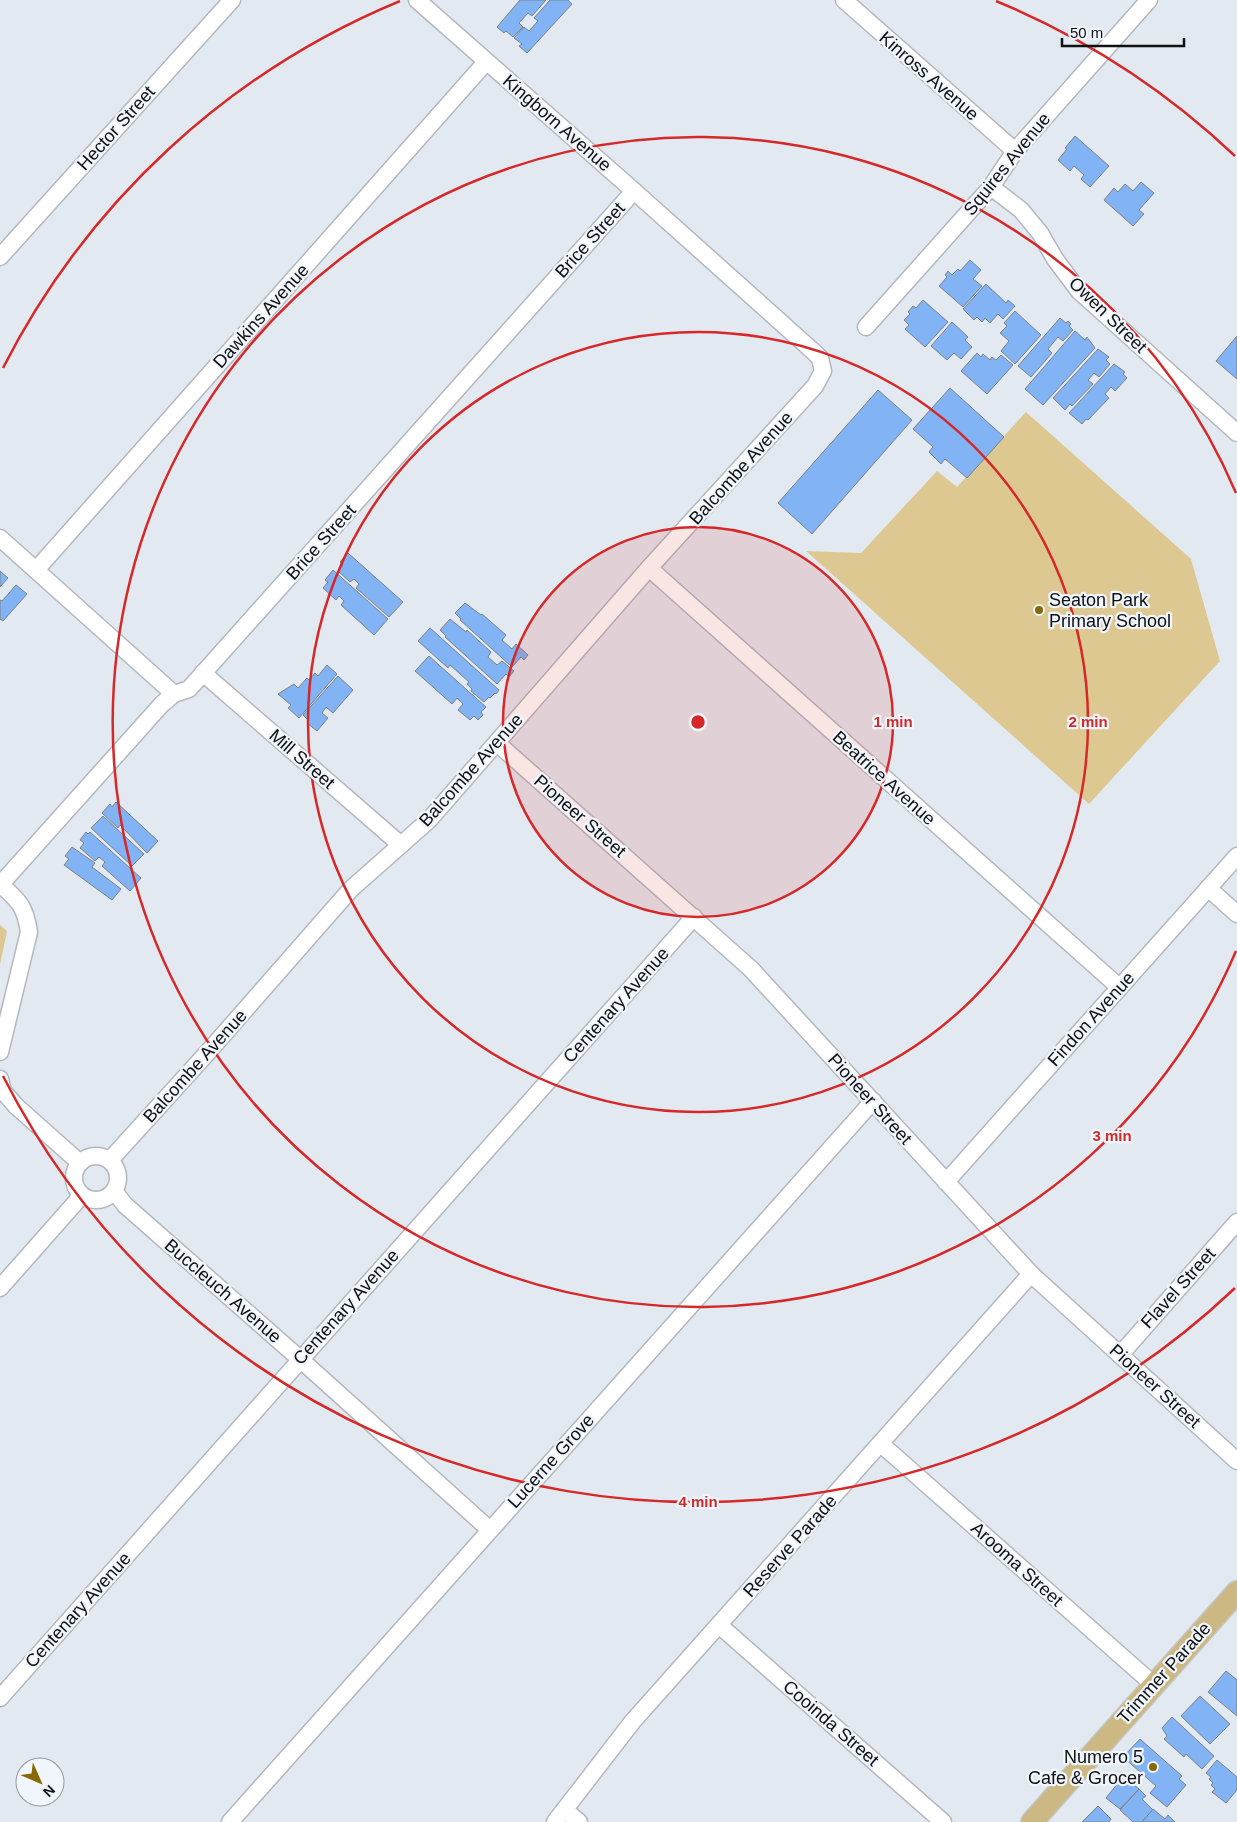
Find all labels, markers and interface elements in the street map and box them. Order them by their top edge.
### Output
scale bar [1062,15,1184,47]
text: 50 m [1070,24,1103,41]
street label: Kinross Avenue [875,28,983,124]
street label: Kingborn Avenue [499,71,615,175]
street label: Hector Street [73,82,159,174]
street label: Squires Avenue [960,109,1054,219]
street label: Brice Street [551,198,629,282]
street label: Dawkins Avenue [209,260,313,372]
street label: Owen Street [1065,273,1151,357]
street label: Balcombe Avenue [685,408,797,528]
street label: Brice Street [282,500,360,584]
place label: Seaton Park Primary School [1049,590,1171,631]
marker: Seaton Park Primary School [1033,604,1045,616]
street label: Balcombe Avenue [415,710,527,830]
centre of rings [689,713,707,731]
text: 1 min [873,713,913,730]
text: 2 min [1068,713,1108,730]
street label: Mill Street [265,725,339,793]
street label: Beatrice Avenue [829,727,939,829]
street label: Pioneer Street [530,771,630,861]
street label: Centenary Avenue [559,943,673,1067]
street label: Findon Avenue [1043,968,1139,1070]
street label: Balcombe Avenue [139,1006,251,1126]
street label: Pioneer Street [824,1050,916,1148]
text: 3 min [1092,1127,1132,1144]
street label: Buccleuch Avenue [161,1235,285,1347]
street label: Flavel Street [1137,1244,1219,1332]
street label: Centenary Avenue [289,1245,403,1369]
street label: Pioneer Street [1106,1340,1204,1432]
street label: Lucerne Grove [504,1410,598,1512]
street label: Reserve Parade [739,1491,841,1601]
text: 4 min [678,1493,718,1510]
street label: Arooma Street [967,1518,1067,1610]
street label: Centenary Avenue [21,1548,135,1672]
street label: Trimmer Parade [1113,1618,1215,1728]
street label: Cooinda Street [779,1676,883,1770]
place label: Numero 5 Cafe & Grocer [1028,1747,1143,1788]
north arrow [15,1757,65,1807]
marker: Numero 5 Cafe & Grocer [1147,1761,1159,1773]
text: N [40,1782,58,1800]

